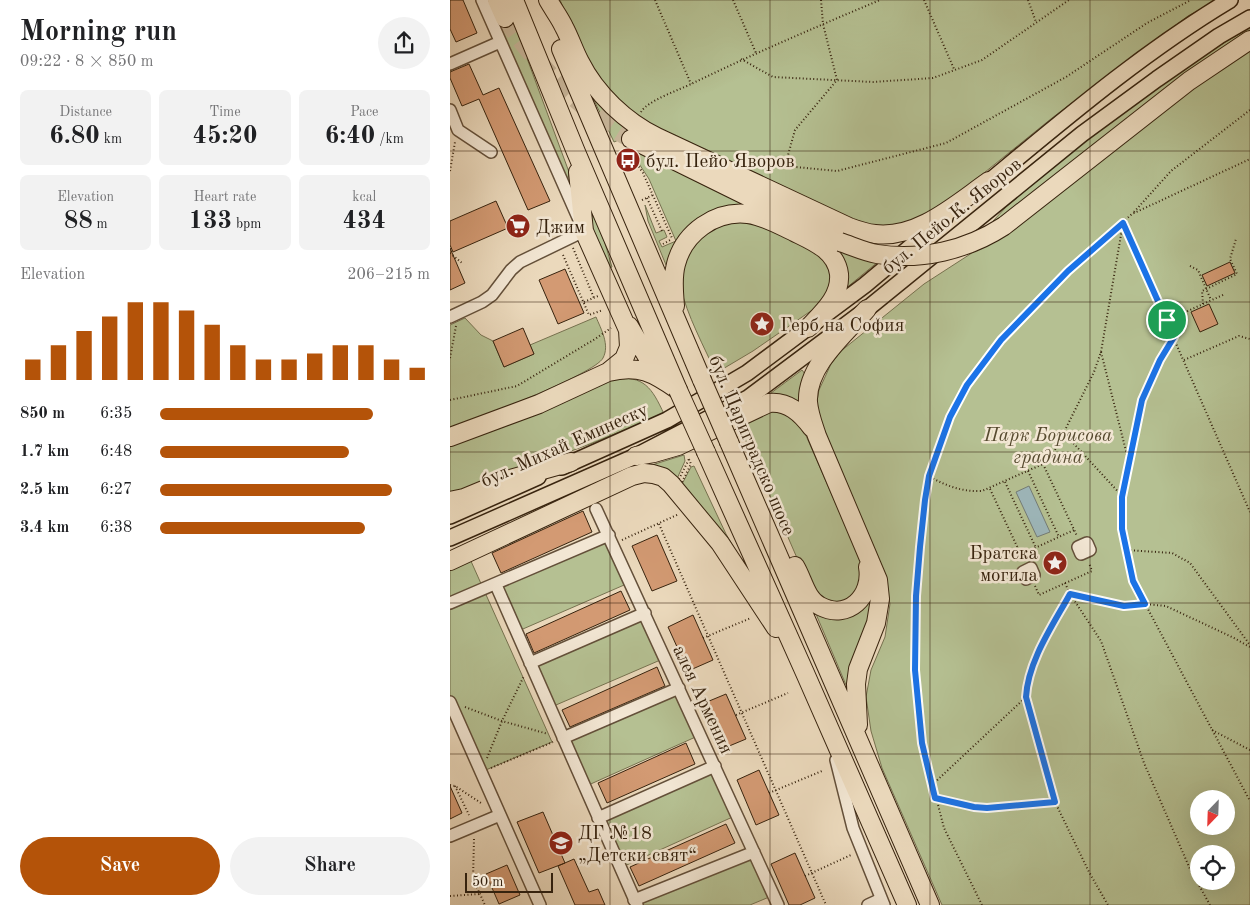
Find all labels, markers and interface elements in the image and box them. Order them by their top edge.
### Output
button: share [378,17,430,69]
text: Morning run [20,19,177,47]
text: 09:22 · 8 × 850 m [20,54,153,70]
text: Distance [59,105,112,119]
text: Time [209,105,241,119]
text: Pace [350,105,379,119]
text: 6.80 [49,124,100,149]
text: 45:20 [192,124,258,149]
text: 6:40 [325,124,375,149]
text: km [100,132,122,146]
text: /km [375,132,404,146]
bus stop icon: бул. Пейо Яворов [615,147,641,173]
place label: бул. Пейо Яворов [646,153,795,172]
street label: бул. Пейо К. Яворов [879,155,1026,279]
text: Elevation [57,190,114,204]
text: Heart rate [194,190,256,204]
text: kcal [352,190,376,204]
text: 88 [64,209,93,234]
text: 133 [189,209,232,234]
text: 434 [343,209,386,234]
supermarket icon: Джим [505,213,531,239]
text: m [93,217,108,231]
text: bpm [232,217,261,231]
place label: Джим [536,219,585,238]
text: Elevation [20,267,85,283]
text: 206–215 m [347,267,430,283]
pin [1146,299,1188,341]
icon: arrive [1153,306,1181,334]
place icon: Герб на София [749,311,775,337]
place label: Герб на София [780,317,904,336]
street label: бул. Цариградско шосе [704,353,797,539]
street label: бул. Михай Еминеску [479,401,652,492]
text: 850 m [20,406,65,422]
text: 6:35 [100,406,132,422]
park label: Парк Борисова градина [983,427,1112,468]
text: 1.7 km [20,444,69,460]
text: 6:48 [100,444,132,460]
text: 2.5 km [20,482,69,498]
text: 6:27 [100,482,132,498]
text: 3.4 km [20,520,69,536]
text: 6:38 [100,520,132,536]
place label: Братска могила [969,545,1039,586]
place icon: Братска могила [1042,550,1068,576]
street label: алея Армения [668,643,735,757]
north arrow [1190,790,1235,835]
map controls [1190,790,1235,890]
place label: ДГ №18 „Детски свят“ [578,825,697,866]
school or university icon: ДГ №18 „Детски свят“ [548,830,574,856]
button: Save [20,837,220,895]
button: Share [230,837,430,895]
button: locate [1190,845,1235,890]
scale bar [465,870,552,893]
text: 50 m [472,875,503,889]

